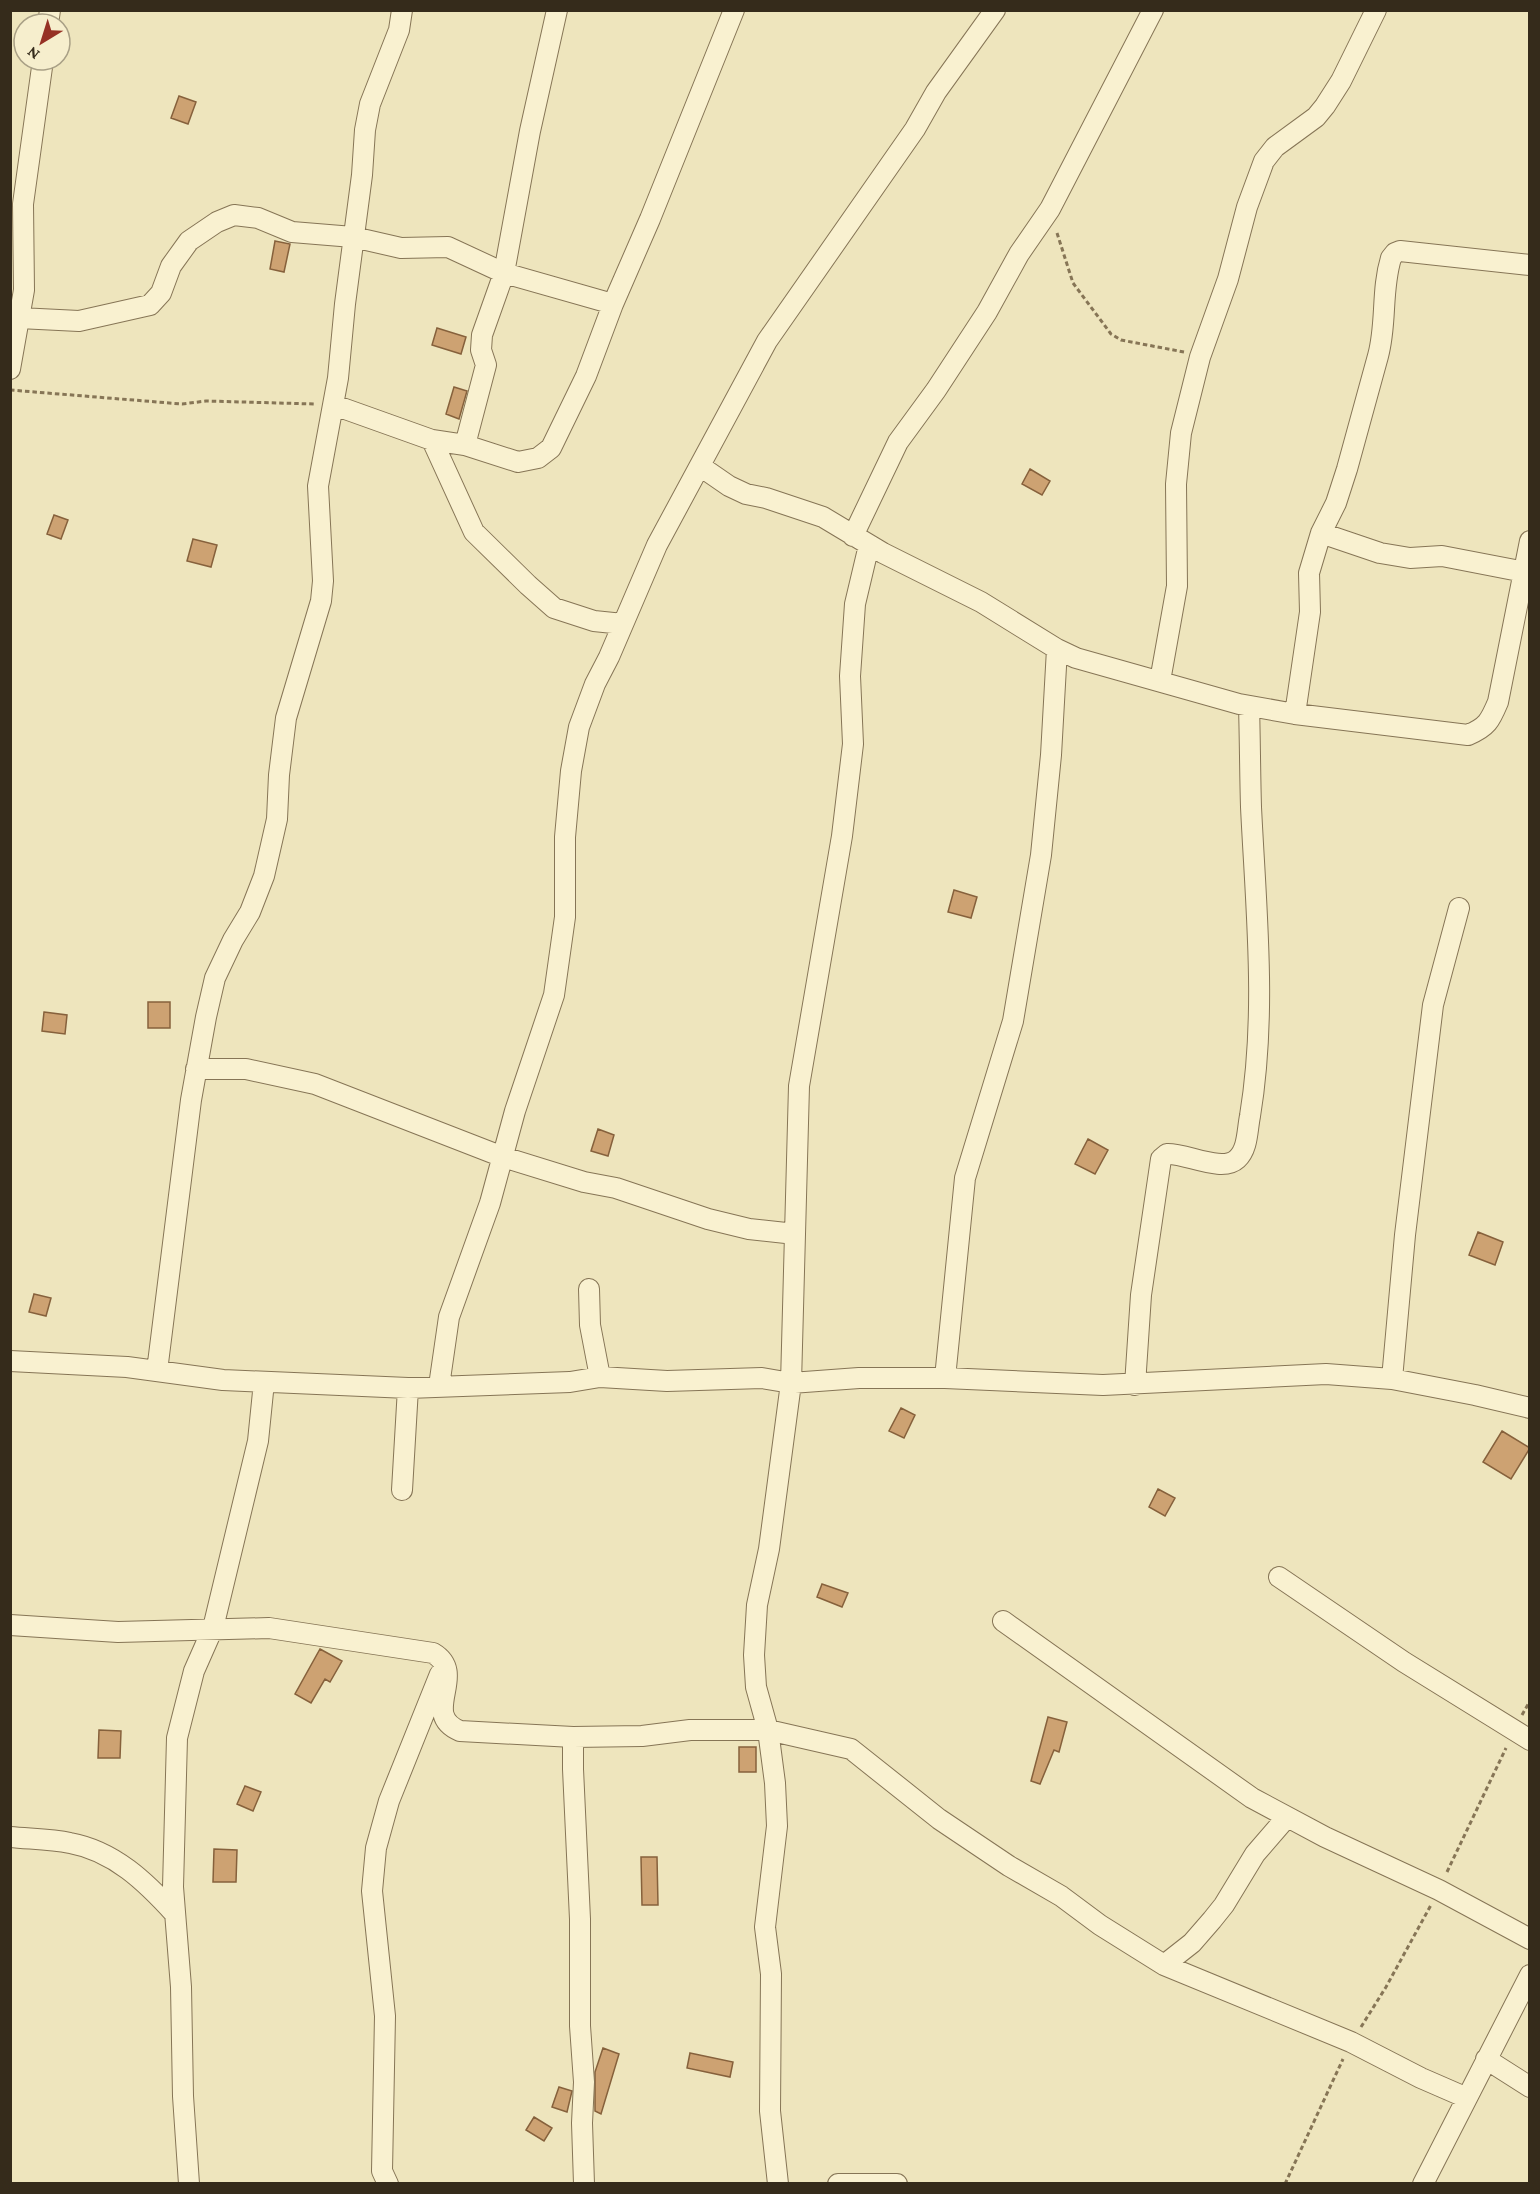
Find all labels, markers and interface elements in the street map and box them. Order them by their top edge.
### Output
north arrow [12,12,72,72]
text: N [23,43,43,63]

